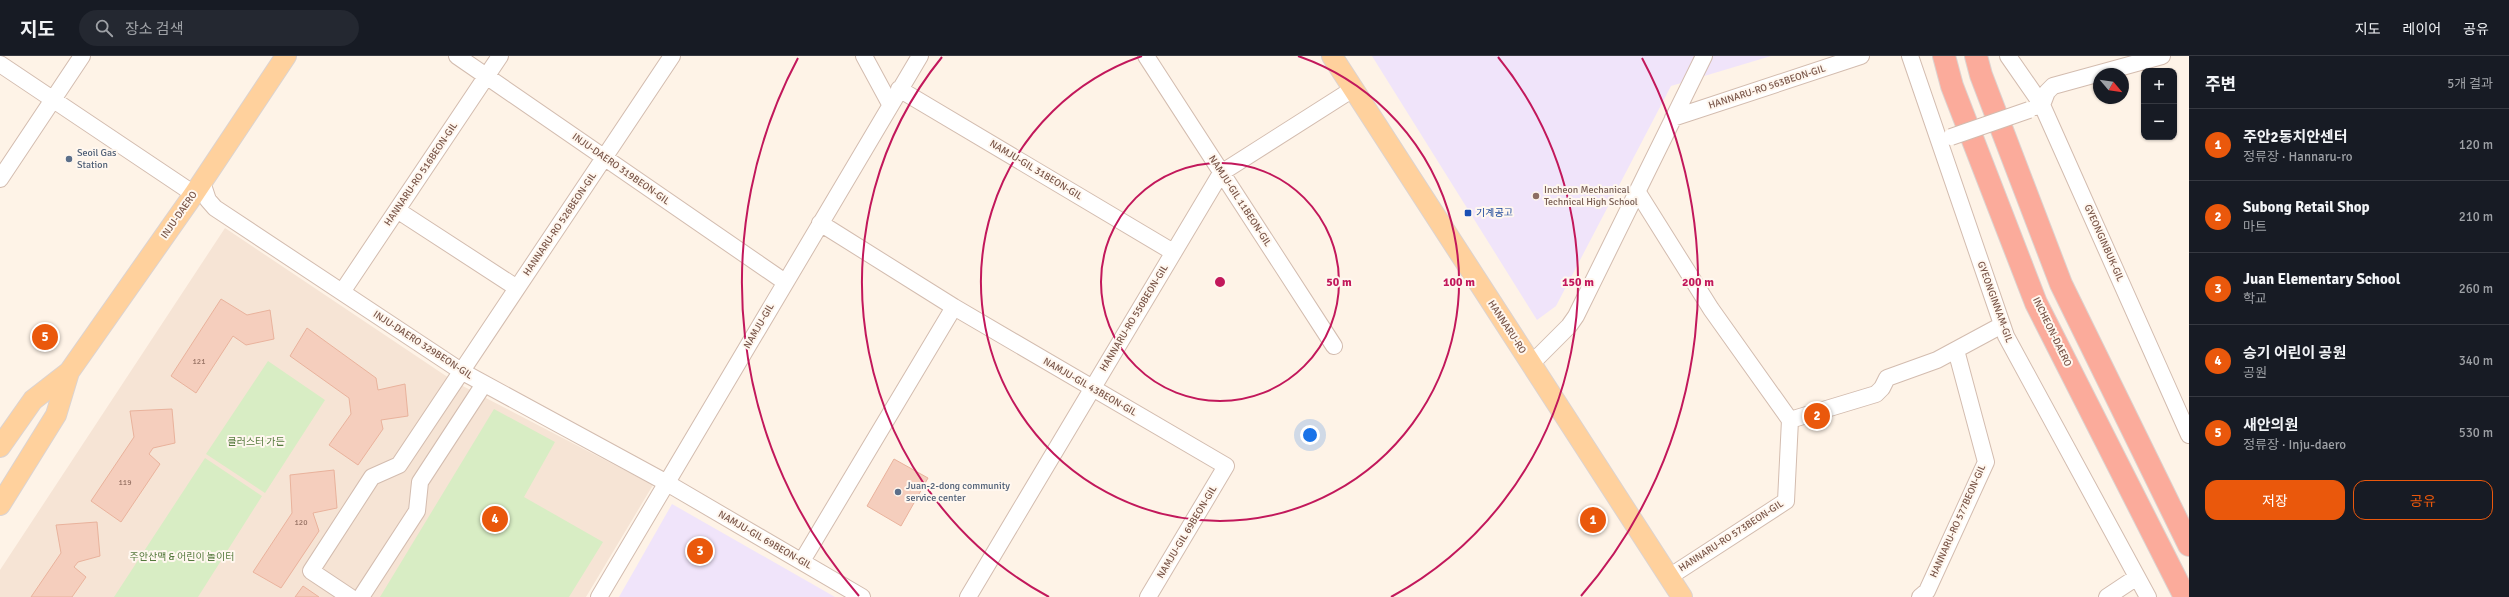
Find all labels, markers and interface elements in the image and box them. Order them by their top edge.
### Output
search box [79,10,359,46]
icon: search [93,17,115,39]
text: 지도 [20,18,55,42]
text: 장소 검색 [125,20,183,38]
text: 지도 [2355,21,2381,38]
text: 레이어 [2403,21,2441,38]
text: 공유 [2463,21,2489,38]
street label: HANNARU-RO 563BEON-GIL [1707,62,1827,112]
north arrow [2093,68,2129,104]
map controls [2141,68,2177,140]
button: + [2141,68,2177,104]
text: 주변 [2205,74,2236,95]
text: 5개 결과 [2447,76,2493,92]
button: − [2141,104,2177,140]
street label: HANNARU-RO 516BEON-GIL [382,120,460,228]
text: 주안2동치안센터 [2243,128,2348,146]
street label: INJU-DAERO 319BEON-GIL [570,131,672,207]
text: 1 [2214,137,2222,153]
text: 120 m [2459,137,2493,153]
street label: NAMJU-GIL 31BEON-GIL [987,138,1085,202]
place label: Seoil Gas Station [77,147,117,171]
text: 정류장 · Hannaru-ro [2243,149,2352,165]
street label: NAMJU-GIL 11BEON-GIL [1206,153,1274,249]
marker: Seoil Gas Station [64,154,74,164]
street label: HANNARU-RO 526BEON-GIL [521,170,599,278]
place label: Incheon Mechanical Technical High School [1544,184,1638,208]
street label: INJU-DAERO [158,189,200,241]
marker: Incheon Mechanical Technical High School [1531,191,1541,201]
text: Subong Retail Shop [2243,198,2370,216]
street label: GYEONGINBUK-GIL [2082,203,2126,283]
place label: 기계공고 [1476,207,1513,219]
marker: 기계공고 [1463,208,1473,218]
text: 2 [2214,209,2222,225]
text: 210 m [2459,209,2493,225]
text: 마트 [2243,219,2267,235]
street label: GYEONGINNAM-GIL [1975,260,2015,344]
street label: HANNARU-RO 550BEON-GIL [1097,262,1171,374]
text: Juan Elementary School [2243,270,2400,288]
centre of rings [1213,275,1227,289]
text: 50 m [1326,275,1352,290]
text: 100 m [1443,275,1475,290]
text: 150 m [1562,275,1594,290]
text: 200 m [1682,275,1714,290]
text: 3 [2214,281,2222,297]
text: 260 m [2459,281,2493,297]
text: 학교 [2243,291,2267,307]
street label: INCHEON-DAERO [2030,295,2074,369]
street label: HANNARU-RO [1485,298,1529,356]
street label: NAMJU-GIL [741,301,777,351]
street label: INJU-DAERO 329BEON-GIL [371,308,475,382]
pin: 5 [32,322,58,352]
text: 승기 어린이 공원 [2243,344,2346,362]
text: 4 [2214,353,2222,369]
text: 340 m [2459,353,2493,369]
street label: NAMJU-GIL 43BEON-GIL [1041,355,1139,419]
house number: 121 [193,356,205,366]
text: 공원 [2243,365,2267,381]
pin: 2 [1804,401,1830,431]
text: 새안의원 [2243,416,2298,434]
your location [1300,425,1320,445]
text: 5 [2214,425,2222,441]
text: 530 m [2459,425,2493,441]
park label: 클러스터 가든 [227,436,285,448]
text: 정류장 · Inju-daero [2243,437,2346,453]
street label: HANNARU-RO 577BEON-GIL [1928,463,1988,579]
house number: 119 [119,477,131,487]
place label: Juan-2-dong community service center [906,480,1010,504]
button: 저장 [2205,480,2345,520]
button: 공유 [2353,480,2493,520]
street label: NAMJU-GIL 69BEON-GIL [1155,483,1219,581]
marker: Juan-2-dong community service center [893,487,903,497]
street label: HANNARU-RO 573BEON-GIL [1676,498,1786,574]
pin: 4 [482,504,508,534]
pin: 1 [1580,505,1606,535]
street label: NAMJU-GIL 69BEON-GIL [716,508,814,572]
house number: 120 [295,517,307,527]
pin: 3 [687,536,713,566]
park label: 주안산맥 & 어린이 놀이터 [130,551,234,563]

